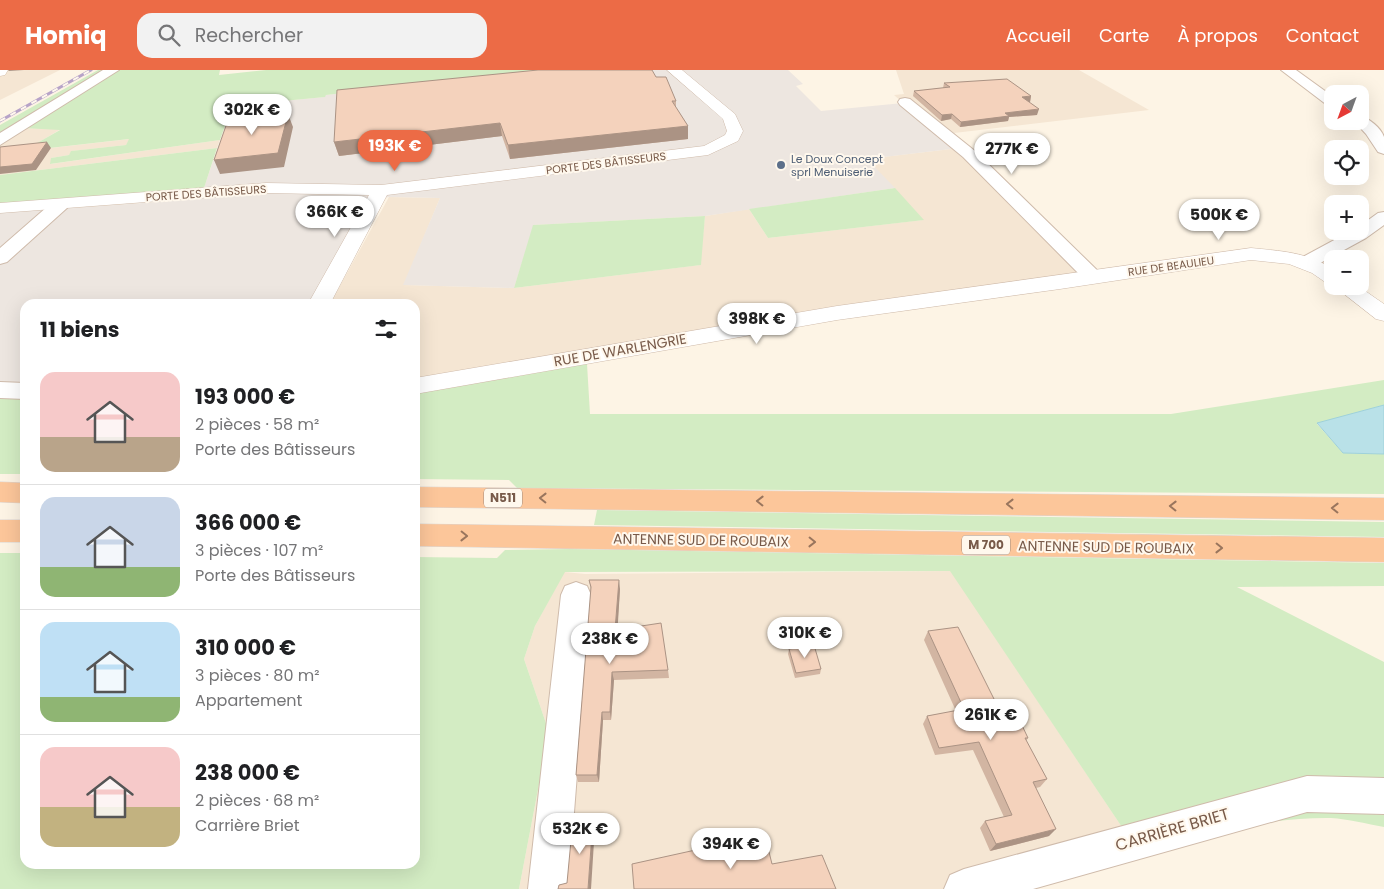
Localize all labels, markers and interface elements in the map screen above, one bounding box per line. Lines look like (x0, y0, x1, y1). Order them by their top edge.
search box (137, 13, 487, 58)
text: Homiq (25, 19, 107, 52)
icon: search (155, 21, 183, 49)
text: Rechercher (195, 22, 303, 49)
text: Accueil (1005, 23, 1071, 48)
text: Carte (1099, 23, 1149, 48)
text: À propos (1177, 23, 1258, 48)
text: Contact (1286, 23, 1359, 48)
north arrow (1324, 85, 1369, 130)
map controls (1324, 85, 1369, 295)
pin: 302K € (211, 93, 293, 136)
text: 302K € (224, 98, 280, 121)
pin: 193K € (354, 129, 436, 172)
pin: 277K € (971, 132, 1053, 175)
text: 193K € (369, 134, 421, 157)
text: 277K € (985, 137, 1039, 160)
button: locate (1324, 140, 1369, 185)
street label: PORTE DES BÂTISSEURS (545, 148, 667, 178)
place label: Le Doux Concept sprl Menuiserie (791, 151, 883, 180)
marker: Le Doux Concept sprl Menuiserie (775, 159, 787, 171)
street label: PORTE DES BÂTISSEURS (145, 181, 267, 205)
button: + (1324, 195, 1369, 240)
pin: 366K € (294, 196, 376, 238)
pin: 500K € (1178, 198, 1260, 241)
text: 366K € (306, 200, 364, 223)
text: 500K € (1190, 203, 1248, 226)
button: − (1324, 250, 1369, 295)
street label: RUE DE BEAULIEU (1127, 252, 1215, 280)
pin: 398K € (716, 302, 798, 345)
text: 398K € (728, 307, 786, 330)
text: 11 biens (40, 315, 120, 344)
icon: filters (372, 315, 400, 343)
street label: RUE DE WARLENGRIE (552, 328, 688, 372)
text: 193 000 € (195, 382, 295, 411)
icon: home (80, 392, 140, 452)
text: 2 pièces · 58 m² (195, 413, 319, 436)
text: Porte des Bâtisseurs (195, 438, 355, 461)
road number: N511 (484, 488, 522, 508)
one-way arrow (538, 493, 546, 504)
one-way arrow (756, 496, 764, 506)
one-way arrow (1006, 499, 1014, 509)
one-way arrow (1169, 501, 1176, 511)
one-way arrow (1331, 503, 1339, 513)
text: 366 000 € (195, 508, 301, 537)
icon: home (80, 517, 140, 577)
street label: ANTENNE SUD DE ROUBAIX (613, 528, 789, 552)
one-way arrow (460, 531, 468, 541)
street label: ANTENNE SUD DE ROUBAIX (1018, 535, 1194, 559)
road number: M 700 (962, 536, 1010, 554)
one-way arrow (808, 537, 816, 547)
text: 3 pièces · 107 m² (195, 539, 323, 562)
one-way arrow (1216, 543, 1223, 553)
text: Porte des Bâtisseurs (195, 564, 355, 587)
pin: 310K € (764, 616, 846, 659)
text: 310K € (778, 621, 832, 644)
pin: 238K € (569, 622, 651, 665)
text: 238K € (582, 627, 638, 650)
text: 310 000 € (195, 633, 296, 662)
icon: home (80, 642, 140, 702)
text: 3 pièces · 80 m² (195, 664, 319, 687)
text: Appartement (195, 689, 302, 712)
pin: 261K € (950, 698, 1032, 741)
text: 261K € (965, 703, 1017, 726)
text: 238 000 € (195, 758, 300, 787)
icon: home (80, 767, 140, 827)
text: 2 pièces · 68 m² (195, 789, 319, 812)
street label: CARRIÈRE BRIET (1113, 802, 1232, 857)
pin: 532K € (539, 812, 621, 855)
text: Carrière Briet (195, 814, 300, 837)
text: 532K € (552, 817, 608, 840)
pin: 394K € (690, 828, 772, 870)
text: 394K € (702, 832, 760, 855)

